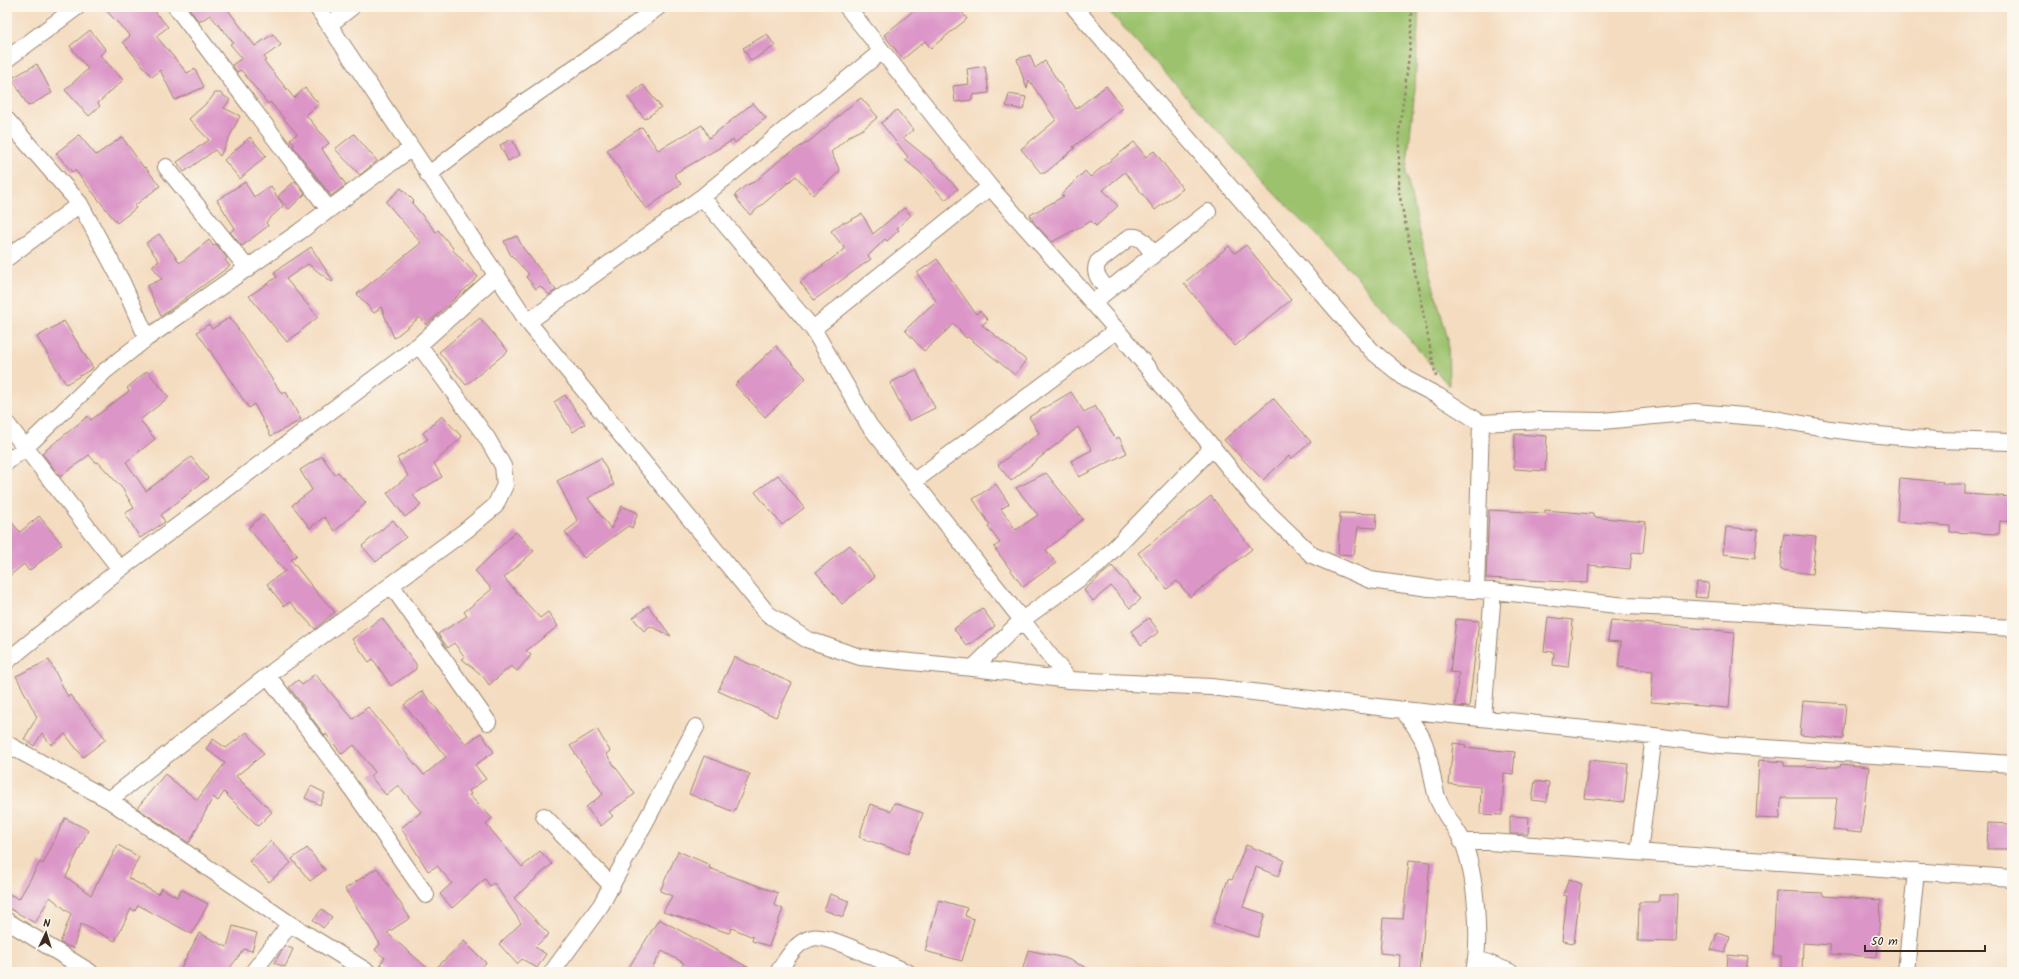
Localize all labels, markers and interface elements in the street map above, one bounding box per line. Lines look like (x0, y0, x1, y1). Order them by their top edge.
north arrow (26, 913, 66, 953)
text: N (43, 915, 51, 933)
scale bar (1865, 927, 1985, 953)
text: 50 m (1871, 932, 1898, 951)

